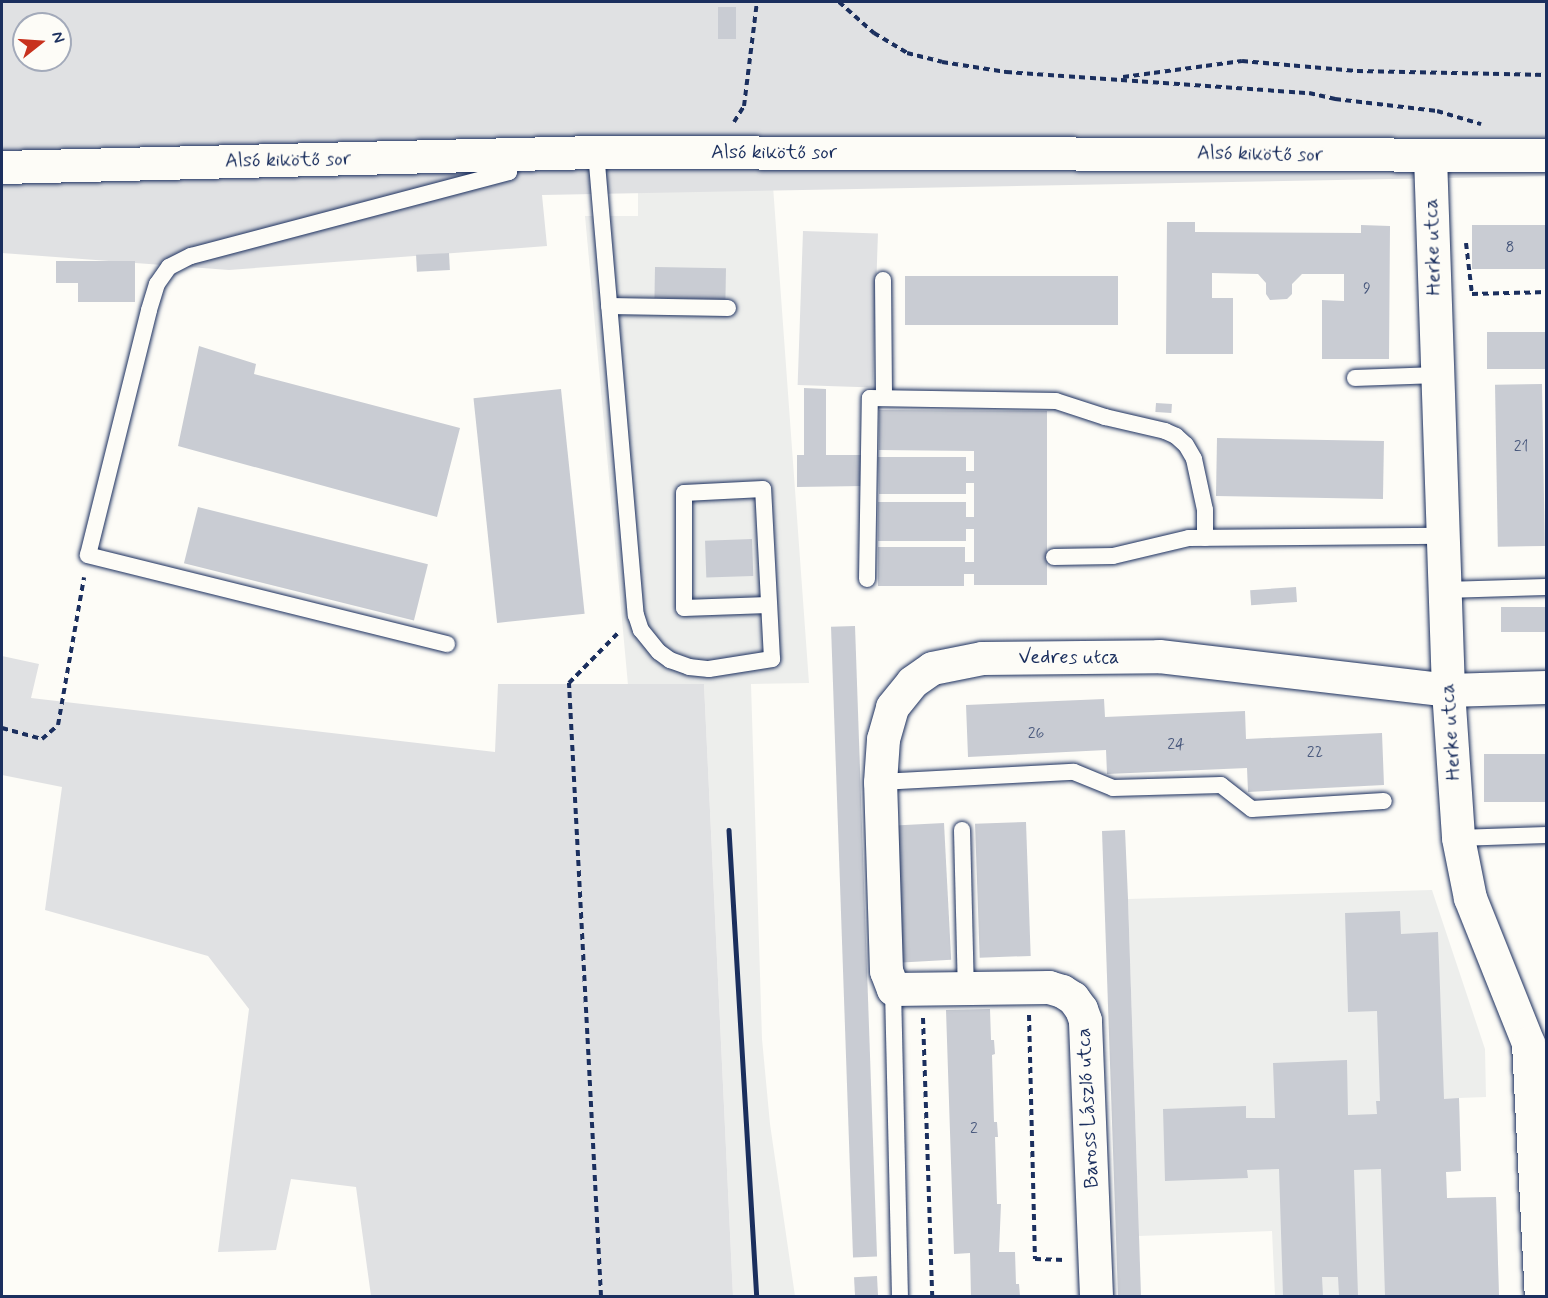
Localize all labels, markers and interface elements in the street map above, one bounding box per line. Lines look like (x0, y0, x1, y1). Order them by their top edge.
north arrow (12, 12, 72, 72)
text: N (46, 29, 69, 45)
street label: Alsó kikötő sor (711, 140, 837, 164)
street label: Alsó kikötő sor (1197, 141, 1323, 167)
street label: Alsó kikötő sor (225, 147, 351, 173)
street label: Herke utca (1419, 199, 1447, 295)
house number: 8 (1505, 238, 1515, 258)
house number: 9 (1363, 279, 1371, 299)
house number: 21 (1514, 437, 1528, 457)
street label: Vedres utca (1017, 645, 1121, 669)
street label: Herke utca (1436, 684, 1466, 780)
house number: 26 (1028, 724, 1044, 744)
house number: 24 (1167, 735, 1185, 755)
house number: 22 (1307, 743, 1323, 763)
street label: Baross László utca (1072, 1027, 1104, 1189)
house number: 2 (970, 1119, 978, 1139)

